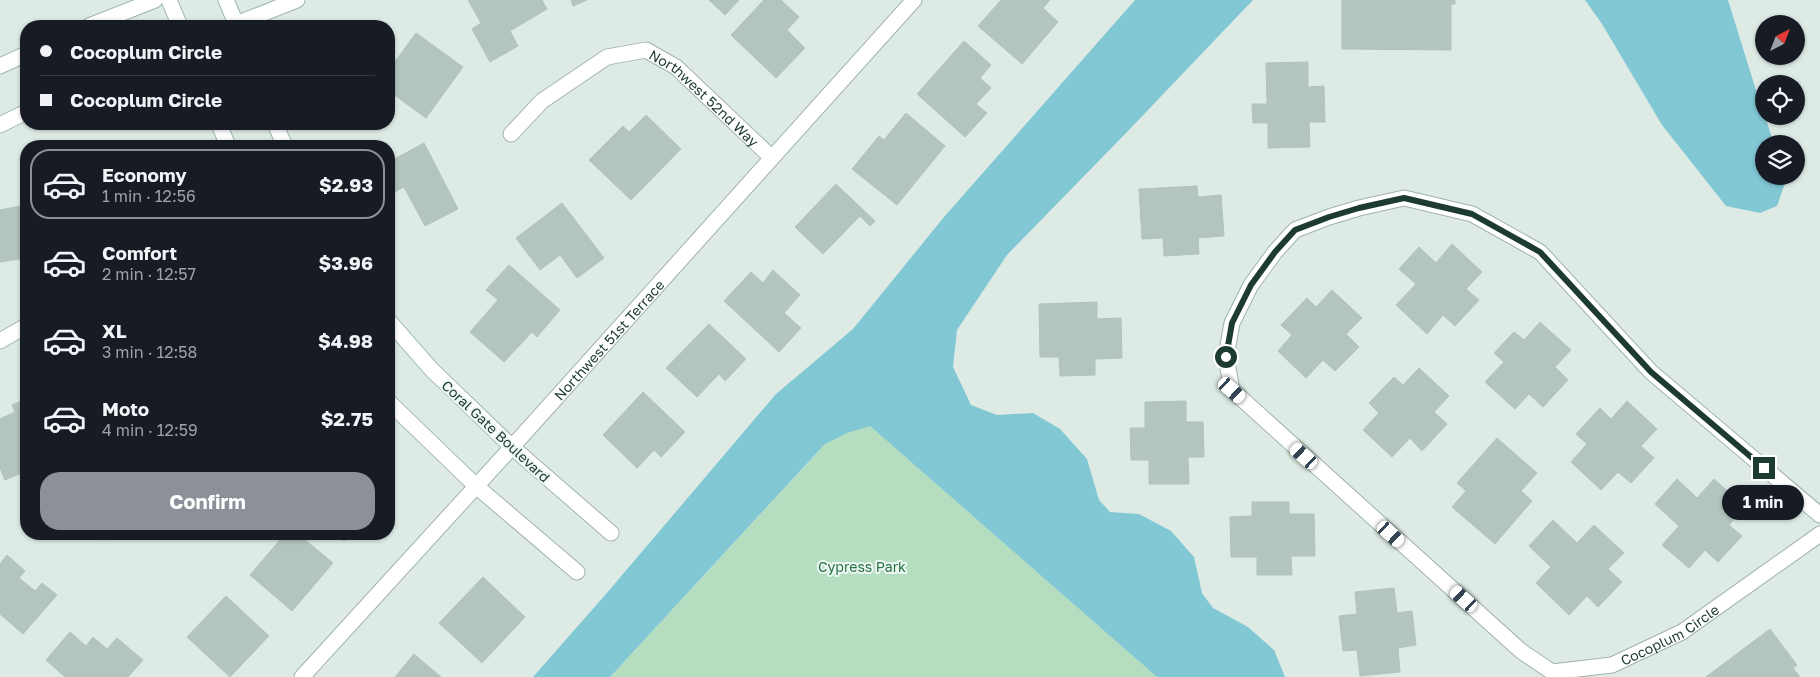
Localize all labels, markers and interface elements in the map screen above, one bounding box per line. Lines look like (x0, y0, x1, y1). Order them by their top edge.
north arrow (1755, 15, 1805, 65)
map controls (1755, 15, 1805, 185)
text: Cocoplum Circle (70, 40, 222, 63)
street label: Northwest 52nd Way (647, 45, 763, 150)
button: locate (1755, 75, 1805, 125)
text: Cocoplum Circle (70, 88, 222, 111)
button: layers (1755, 135, 1805, 185)
icon: car (42, 162, 87, 207)
text: Economy (102, 163, 187, 186)
text: $2.93 (319, 173, 373, 196)
text: 1 min · 12:56 (102, 186, 196, 206)
icon: car (42, 240, 87, 285)
text: Comfort (102, 241, 177, 264)
text: $3.96 (318, 251, 373, 274)
text: 2 min · 12:57 (102, 264, 196, 284)
street label: Northwest 51st Terrace (550, 276, 667, 403)
icon: car (42, 318, 87, 363)
text: XL (102, 319, 127, 342)
text: $4.98 (318, 329, 373, 352)
text: 3 min · 12:58 (102, 342, 197, 362)
route start (1215, 346, 1237, 368)
car (1215, 374, 1248, 406)
street label: Coral Gate Boulevard (438, 376, 554, 486)
icon: car (42, 396, 87, 441)
text: Moto (102, 397, 149, 420)
text: $2.75 (321, 407, 373, 430)
text: 4 min · 12:59 (102, 420, 198, 440)
car (1287, 440, 1320, 472)
route end (1753, 457, 1775, 479)
button: Confirm (40, 472, 375, 530)
callout: 1 min (1723, 486, 1805, 520)
text: 1 min (1743, 492, 1783, 512)
car (1374, 518, 1407, 550)
park label: Cypress Park (818, 558, 906, 575)
car (1447, 583, 1480, 615)
street label: Cocoplum Circle (1618, 600, 1722, 668)

